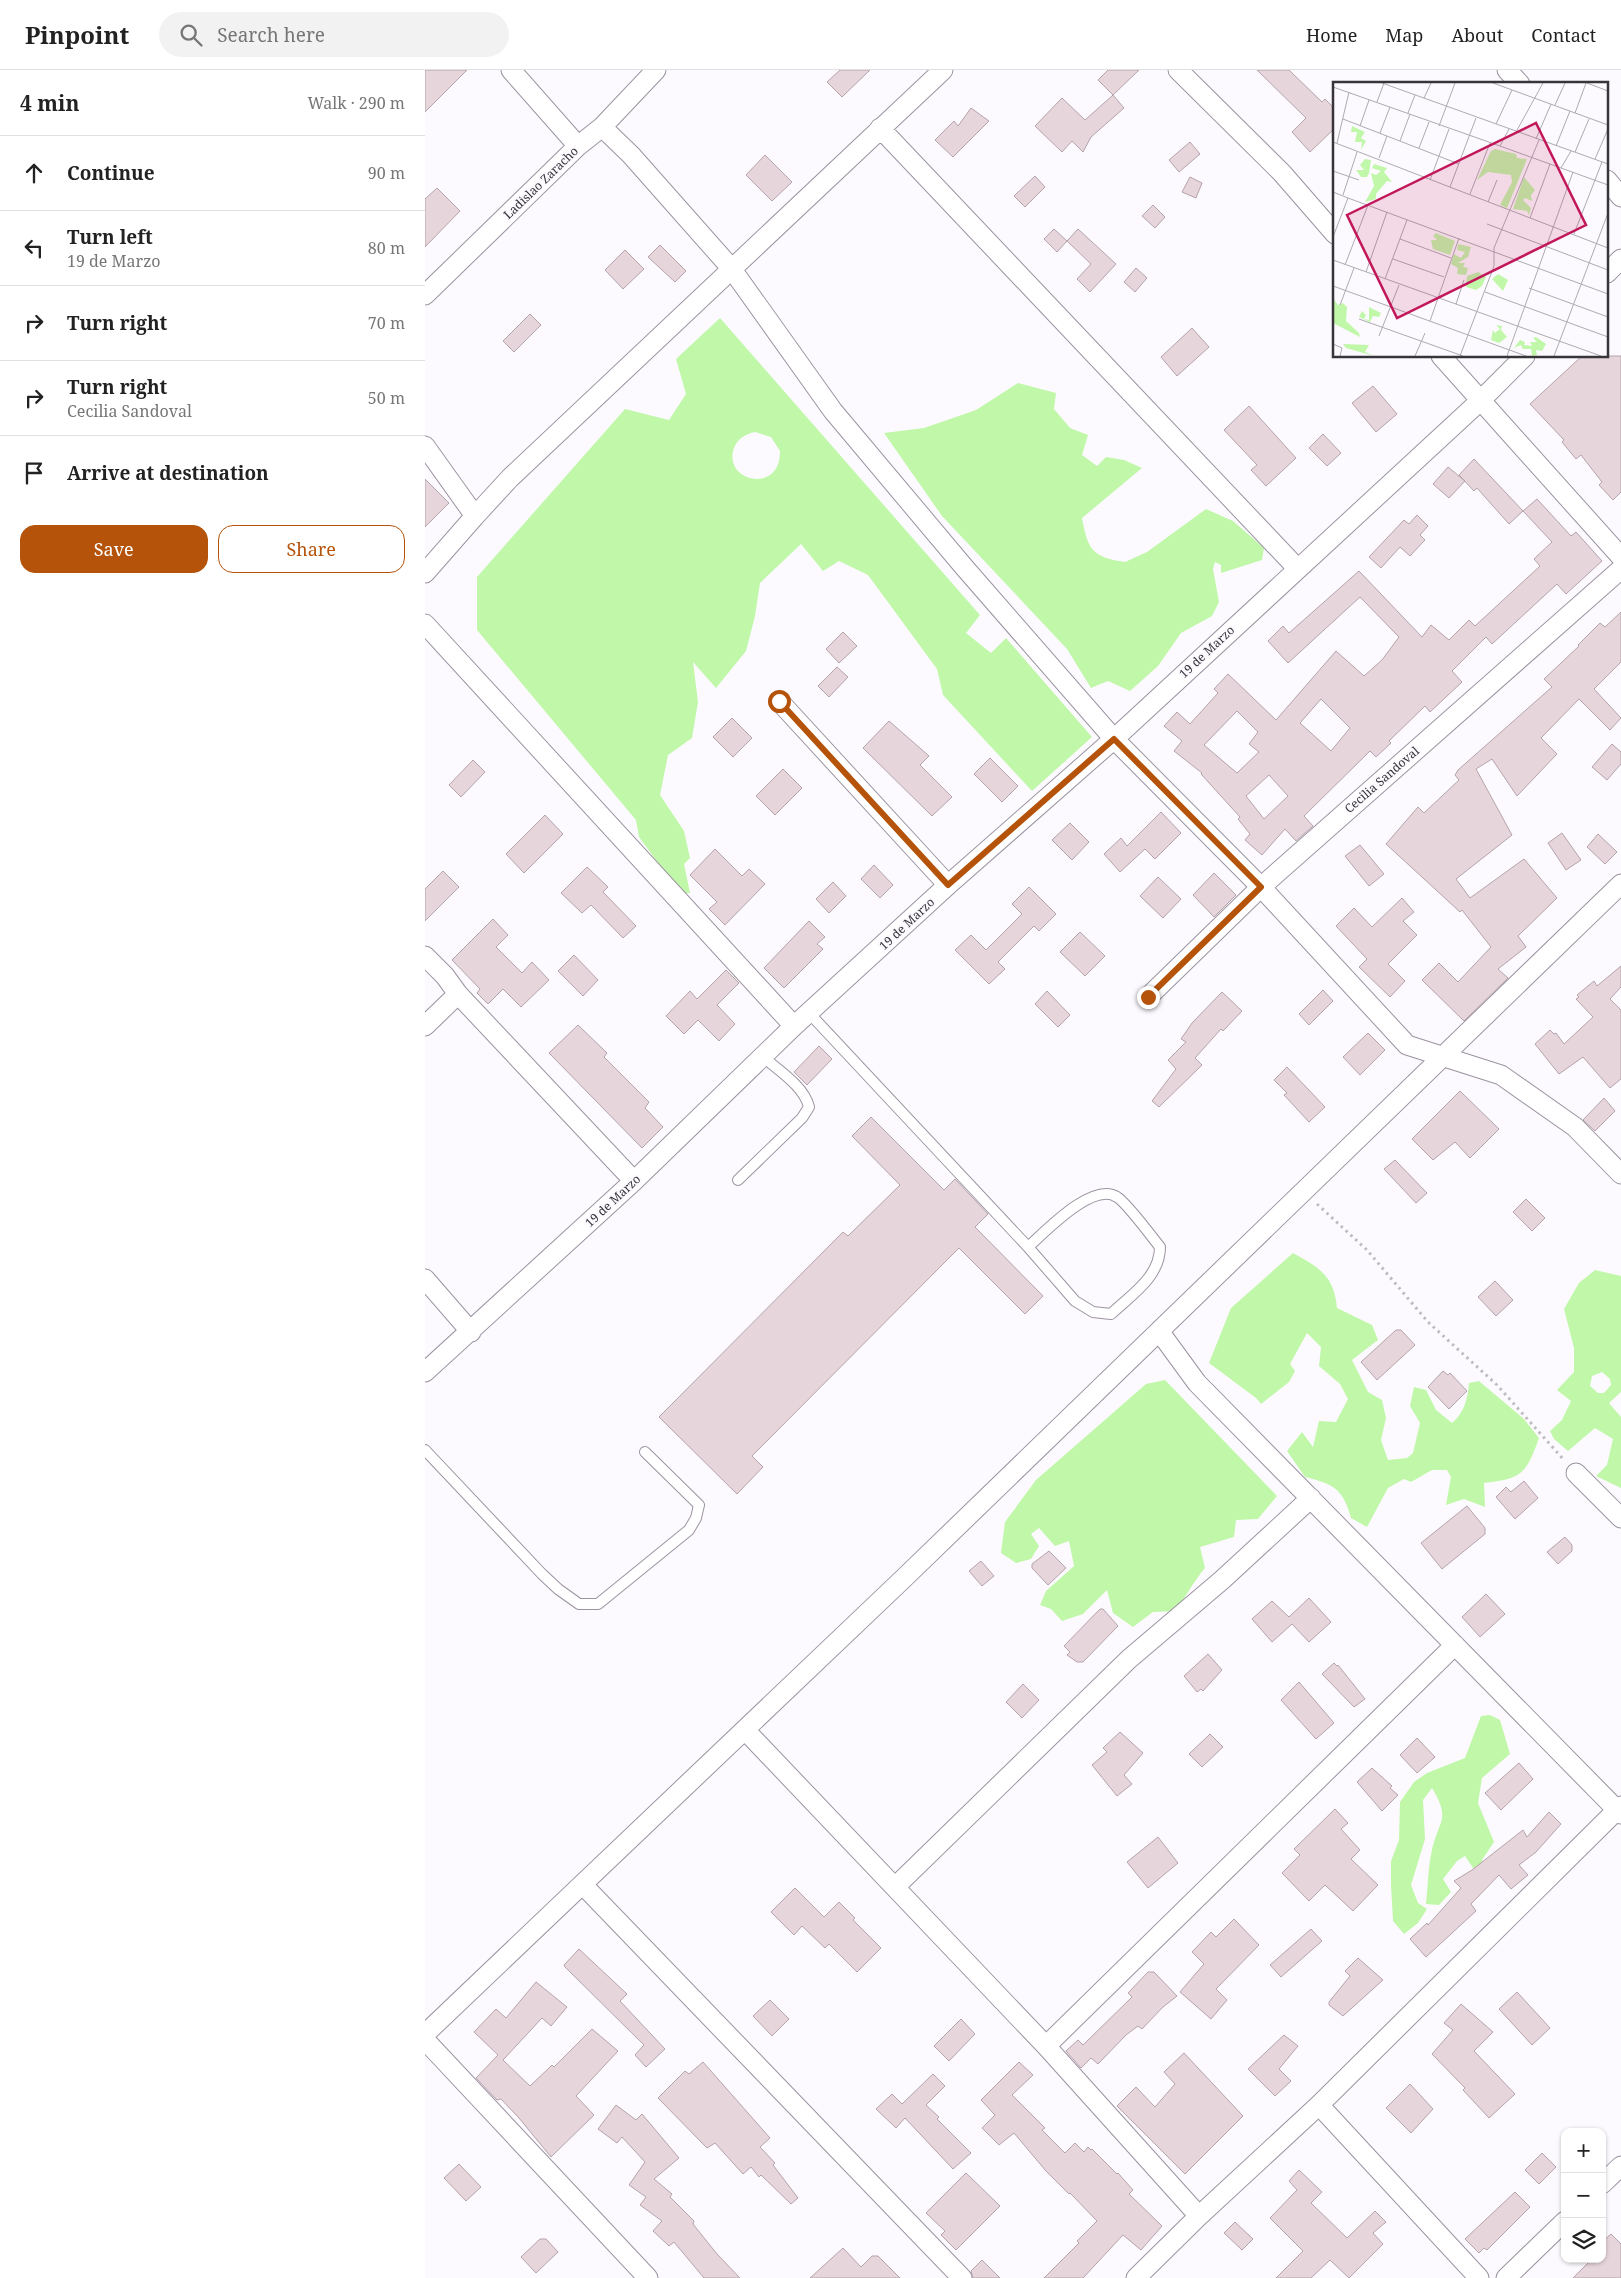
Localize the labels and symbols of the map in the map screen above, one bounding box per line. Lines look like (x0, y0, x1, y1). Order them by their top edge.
inset map (1333, 82, 1609, 358)
street label: Ladislao Zaracho (500, 142, 582, 223)
street label: 19 de Marzo (1175, 621, 1238, 682)
route start (768, 690, 791, 713)
street label: Cecilia Sandoval (1341, 742, 1423, 817)
street label: 19 de Marzo (875, 893, 938, 954)
route end (1137, 986, 1160, 1009)
street label: 19 de Marzo (581, 1170, 644, 1231)

